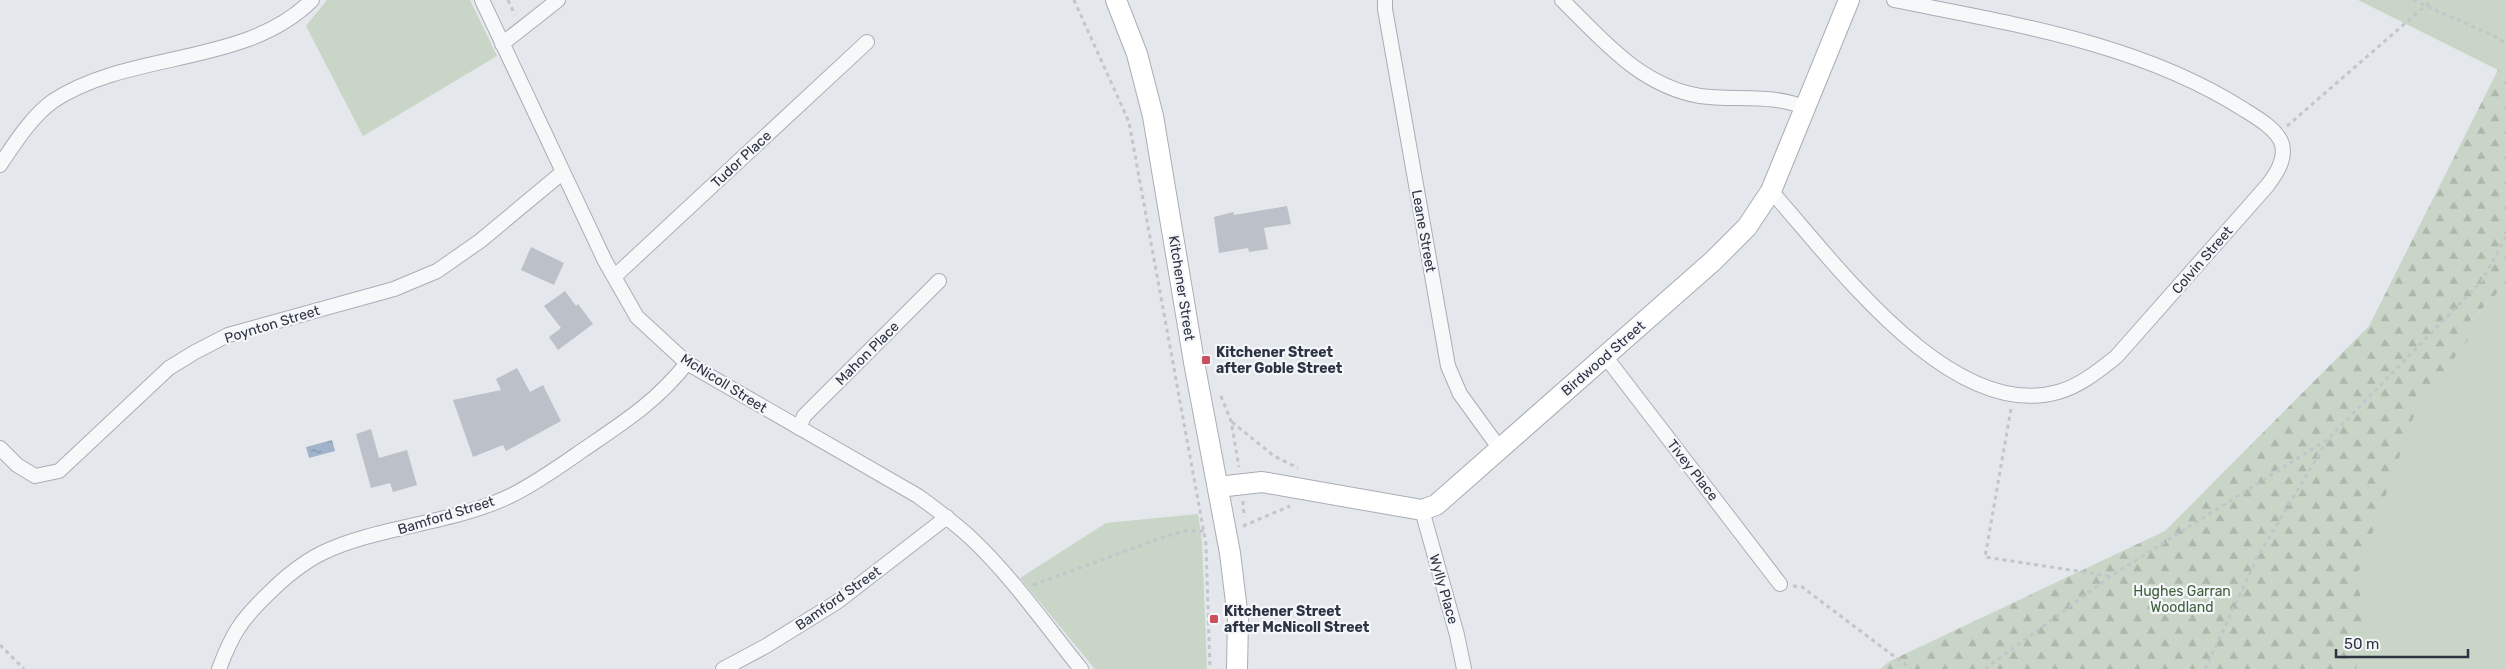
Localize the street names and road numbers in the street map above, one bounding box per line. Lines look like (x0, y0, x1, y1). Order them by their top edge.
street label: Tudor Place (708, 127, 775, 191)
street label: Leane Street (1408, 188, 1439, 274)
street label: Colvin Street (2168, 223, 2237, 298)
street label: Kitchener Street (1165, 234, 1198, 343)
street label: Poynton Street (222, 302, 322, 347)
street label: Birdwood Street (1558, 317, 1649, 399)
street label: Mahon Place (832, 318, 903, 389)
street label: McNicoll Street (677, 350, 770, 417)
street label: Tivey Place (1663, 436, 1722, 504)
street label: Bamford Street (396, 493, 497, 538)
street label: Wylly Place (1425, 552, 1462, 626)
street label: Bamford Street (792, 562, 885, 634)

